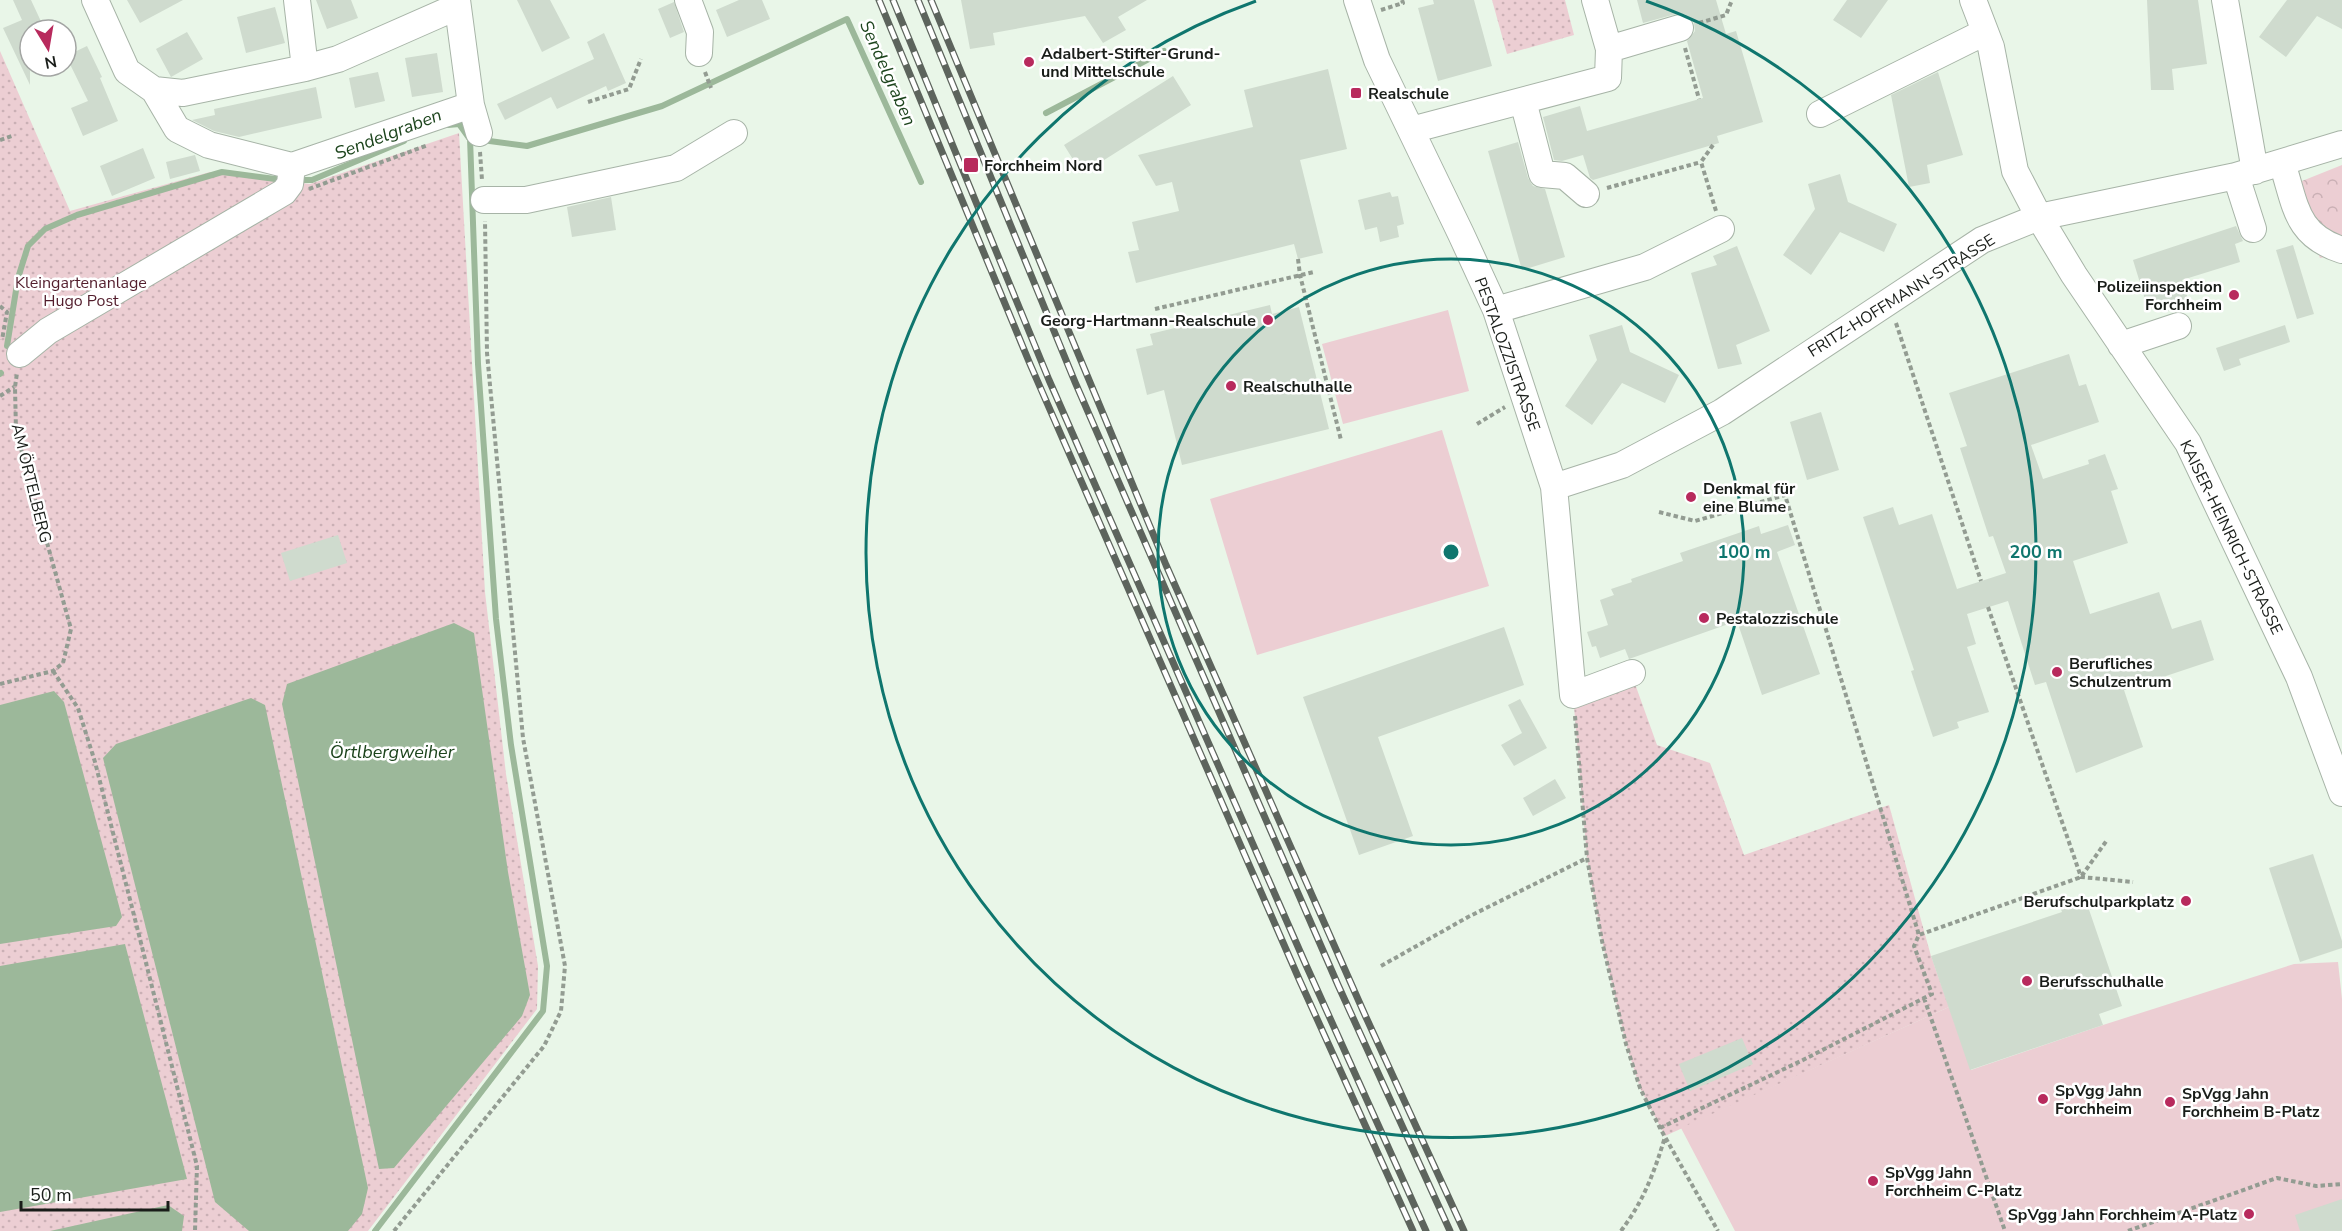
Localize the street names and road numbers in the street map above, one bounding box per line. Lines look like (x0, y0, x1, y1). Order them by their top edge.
street label: FRITZ-HOFFMANN-STRASSE (1804, 229, 1999, 363)
street label: PESTALOZZISTRASSE (1469, 274, 1545, 434)
street label: AM ÖRTELBERG (6, 421, 56, 545)
street label: KAISER-HEINRICH-STRASSE (2174, 437, 2288, 638)

